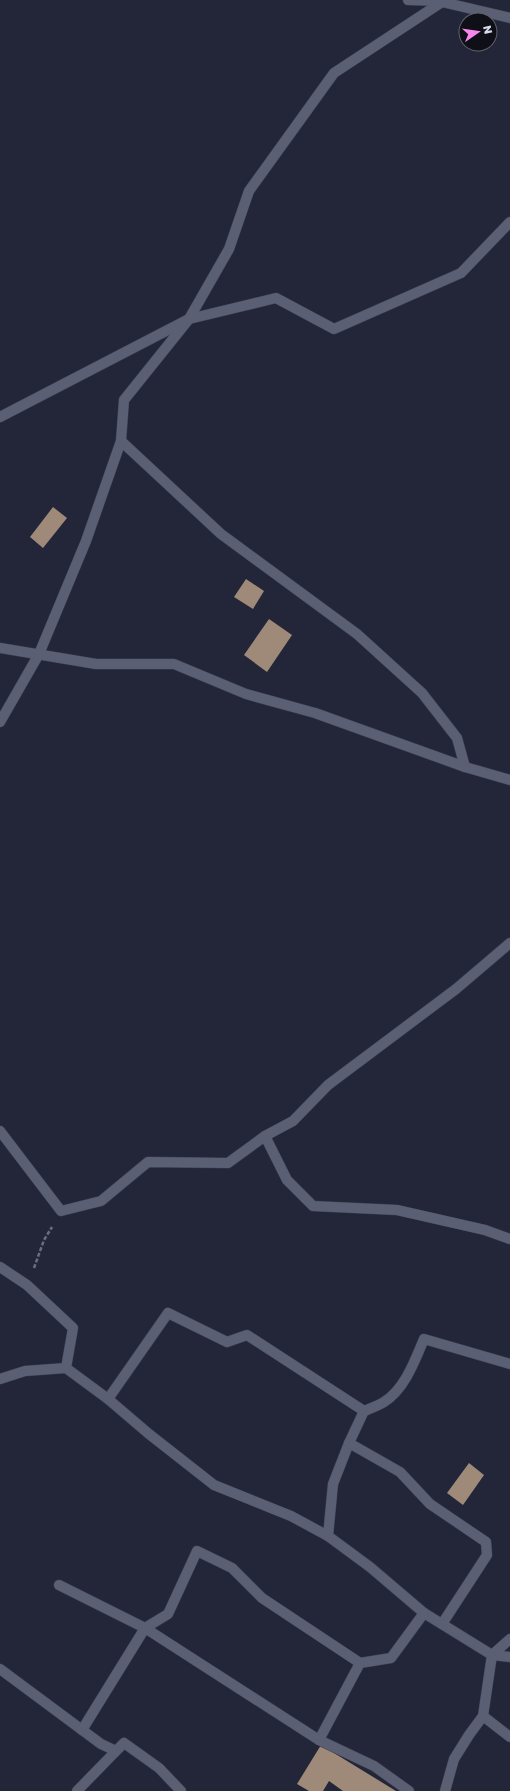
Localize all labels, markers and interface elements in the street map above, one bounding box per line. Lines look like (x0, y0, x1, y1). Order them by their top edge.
north arrow (458, 12, 498, 52)
text: N (481, 24, 496, 35)

